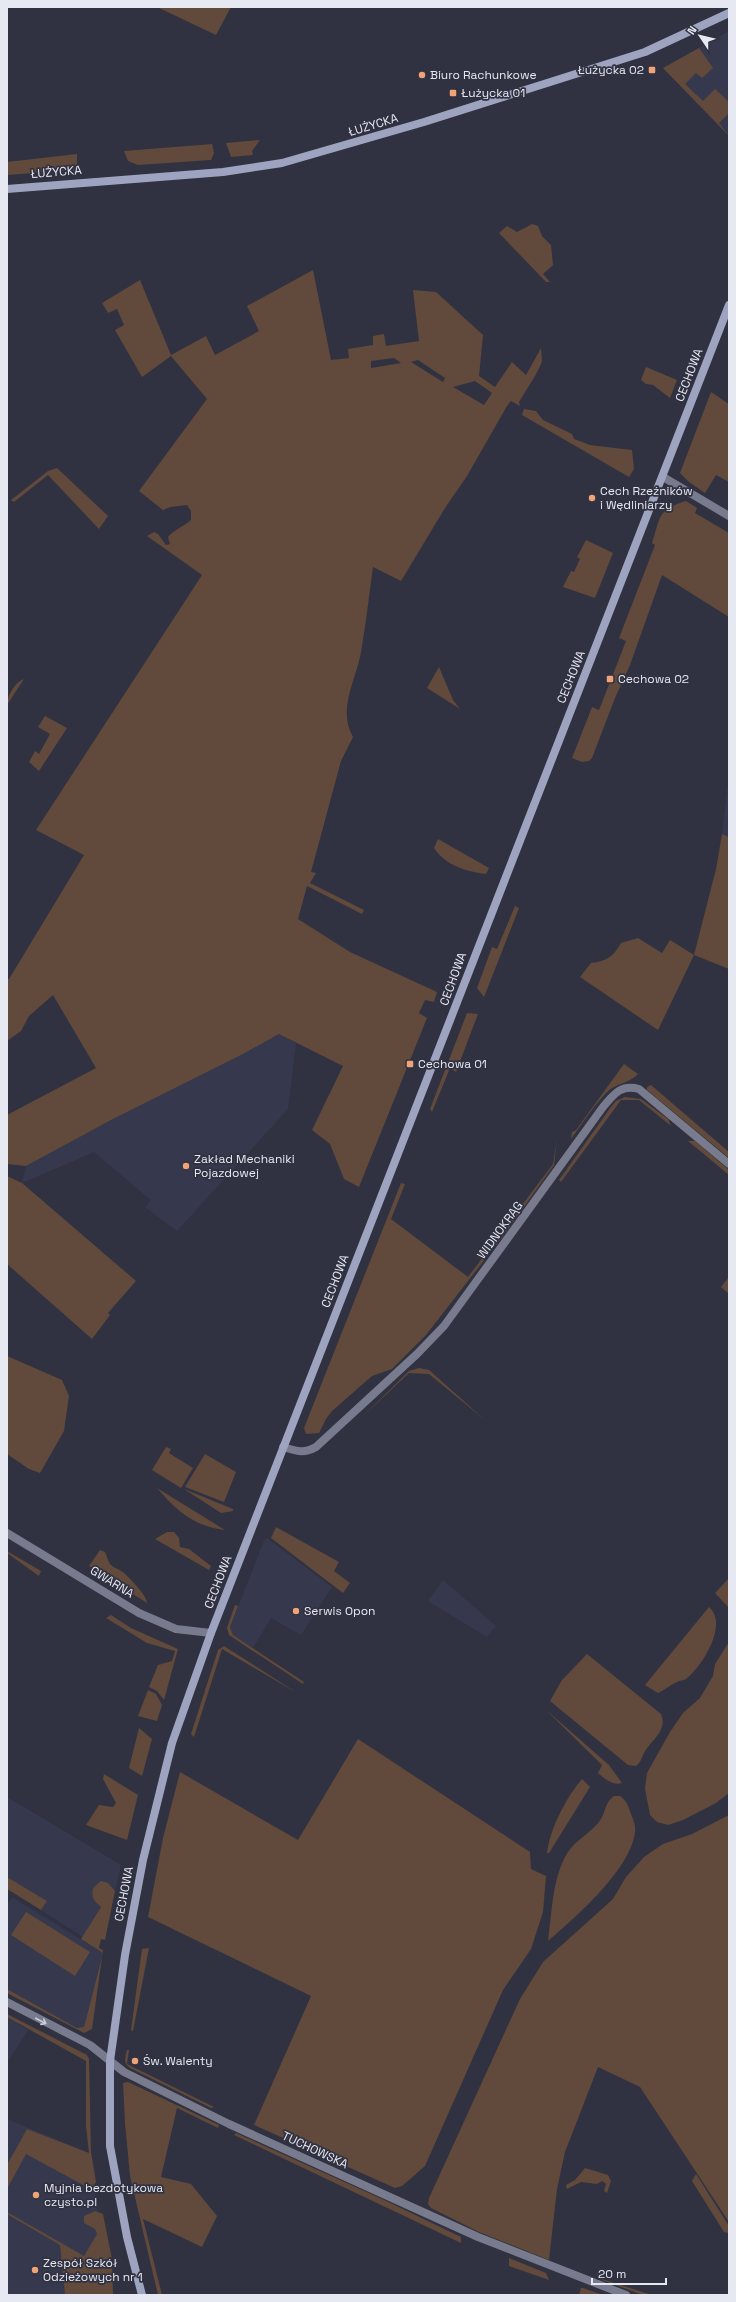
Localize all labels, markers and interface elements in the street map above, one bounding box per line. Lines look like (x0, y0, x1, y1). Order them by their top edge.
north arrow (680, 16, 720, 56)
text: N (684, 23, 700, 37)
place label: Łużycka 02 (578, 62, 644, 78)
marker: Łużycka 02 (647, 65, 657, 75)
place label: Biuro Rachunkowe (430, 67, 537, 83)
marker: Biuro Rachunkowe (417, 70, 427, 80)
place label: Łużycka 01 (461, 85, 525, 101)
marker: Łużycka 01 (448, 88, 458, 98)
street label: ŁUŻYCKA (346, 110, 400, 140)
street label: ŁUŻYCKA (30, 162, 83, 182)
street label: CECHOWA (672, 346, 707, 404)
place label: Cech Rzeźników i Wędliniarzy (600, 483, 693, 513)
marker: Cech Rzeźników i Wędliniarzy (587, 493, 597, 503)
street label: CECHOWA (553, 648, 589, 706)
place label: Cechowa 02 (618, 671, 689, 687)
marker: Cechowa 02 (605, 674, 615, 684)
street label: CECHOWA (436, 950, 470, 1008)
place label: Cechowa 01 (418, 1056, 487, 1072)
marker: Cechowa 01 (405, 1059, 415, 1069)
place label: Zakład Mechaniki Pojazdowej (194, 1151, 295, 1181)
marker: Zakład Mechaniki Pojazdowej (181, 1161, 191, 1171)
street label: WIDNOKRĄG (474, 1198, 526, 1262)
street label: CECHOWA (318, 1252, 353, 1310)
street label: CECHOWA (201, 1553, 236, 1611)
street label: GWARNA (87, 1562, 137, 1602)
place label: Serwis Opon (304, 1603, 375, 1619)
marker: Serwis Opon (291, 1606, 301, 1616)
street label: CECHOWA (111, 1865, 137, 1923)
one-way arrow (35, 2017, 47, 2025)
place label: Św. Walenty (143, 2053, 213, 2069)
marker: Św. Walenty (130, 2056, 140, 2066)
street label: TUCHOWSKA (279, 2128, 351, 2172)
place label: Myjnia bezdotykowa czysto.pl (44, 2180, 163, 2210)
marker: Myjnia bezdotykowa czysto.pl (31, 2190, 41, 2200)
place label: Zespół Szkół Odzieżowych nr 1 (43, 2255, 143, 2285)
scale bar (592, 2260, 666, 2286)
marker: Zespół Szkół Odzieżowych nr 1 (30, 2265, 40, 2275)
text: 20 m (598, 2266, 626, 2282)

